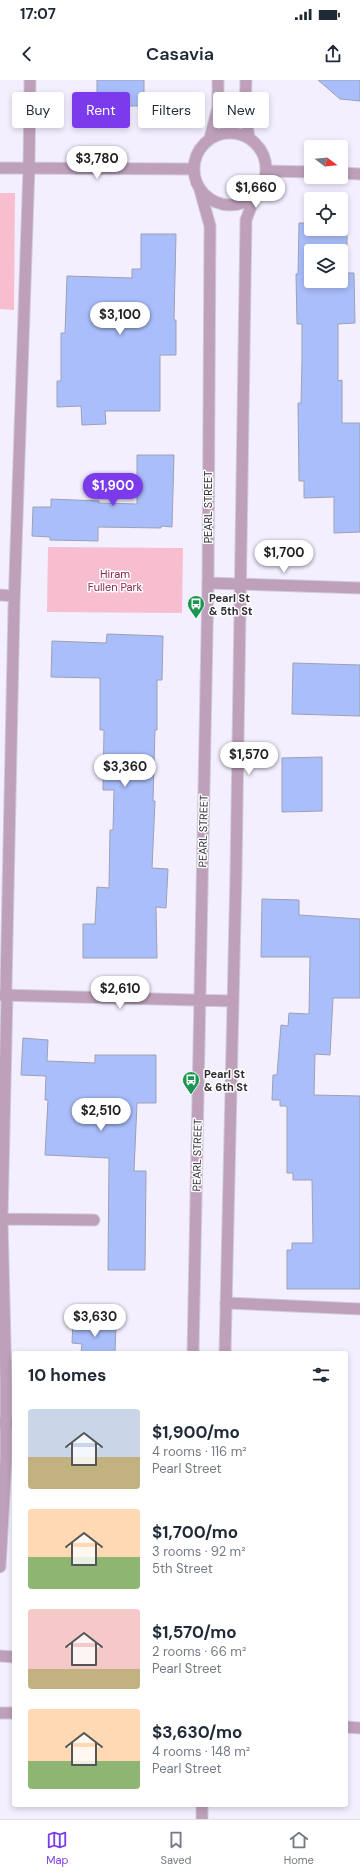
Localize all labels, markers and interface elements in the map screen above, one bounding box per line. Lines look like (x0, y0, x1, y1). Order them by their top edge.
text: 17:07 (20, 4, 56, 24)
text: Casavia (146, 42, 214, 66)
icon: back (16, 43, 38, 65)
icon: share (322, 43, 344, 65)
chip: Buy (12, 92, 64, 128)
chip: Rent (72, 92, 130, 128)
chip: Filters (138, 92, 205, 128)
chip: New (213, 92, 269, 128)
north arrow (304, 140, 348, 184)
map controls (304, 140, 348, 288)
pin: $3,780 (64, 146, 130, 180)
text: $3,780 (75, 150, 119, 167)
pin: $1,660 (223, 175, 289, 209)
text: $1,660 (235, 179, 277, 196)
button: locate (304, 192, 348, 236)
button: layers (304, 244, 348, 288)
pin: $3,100 (87, 302, 153, 336)
text: $3,100 (99, 306, 141, 323)
street label: PEARL STREET (201, 471, 215, 543)
pin: $1,900 (80, 473, 146, 507)
text: $1,900 (92, 477, 134, 494)
pin: $1,700 (251, 540, 317, 574)
text: $1,700 (264, 544, 305, 561)
park label: Hiram Fullen Park (88, 567, 143, 594)
place label: Pearl St & 5th St (209, 591, 253, 618)
bus stop icon: Pearl St & 5th St (186, 594, 206, 619)
pin: $1,570 (216, 742, 282, 776)
text: $1,570 (229, 746, 269, 763)
pin: $3,360 (92, 754, 158, 788)
text: $3,360 (103, 758, 147, 775)
street label: PEARL STREET (195, 795, 211, 867)
pin: $2,610 (87, 976, 153, 1010)
text: $2,610 (100, 980, 140, 997)
place label: Pearl St & 6th St (204, 1067, 248, 1094)
bus stop icon: Pearl St & 6th St (181, 1070, 201, 1095)
pin: $2,510 (68, 1098, 134, 1132)
text: $2,510 (81, 1102, 121, 1119)
street label: PEARL STREET (189, 1119, 205, 1191)
pin: $3,630 (62, 1304, 128, 1338)
text: $3,630 (73, 1308, 117, 1325)
text: 10 homes (28, 1364, 106, 1386)
icon: filters (310, 1364, 332, 1386)
text: $1,900/mo (152, 1421, 240, 1443)
icon: home (60, 1425, 108, 1473)
text: 4 rooms · 116 m² (152, 1443, 247, 1460)
text: Pearl Street (152, 1460, 222, 1477)
text: $1,700/mo (152, 1521, 238, 1543)
icon: home (60, 1525, 108, 1573)
text: 3 rooms · 92 m² (152, 1543, 245, 1560)
text: 5th Street (152, 1560, 213, 1577)
text: $1,570/mo (152, 1621, 237, 1643)
icon: home (60, 1625, 108, 1673)
text: 2 rooms · 66 m² (152, 1643, 246, 1660)
text: Pearl Street (152, 1660, 222, 1677)
text: $3,630/mo (152, 1721, 242, 1743)
icon: home (60, 1725, 108, 1773)
text: 4 rooms · 148 m² (152, 1743, 250, 1760)
text: Pearl Street (152, 1760, 222, 1777)
tab: Map (46, 1829, 68, 1867)
tab: Saved (161, 1829, 191, 1867)
tab: Home (284, 1829, 314, 1867)

